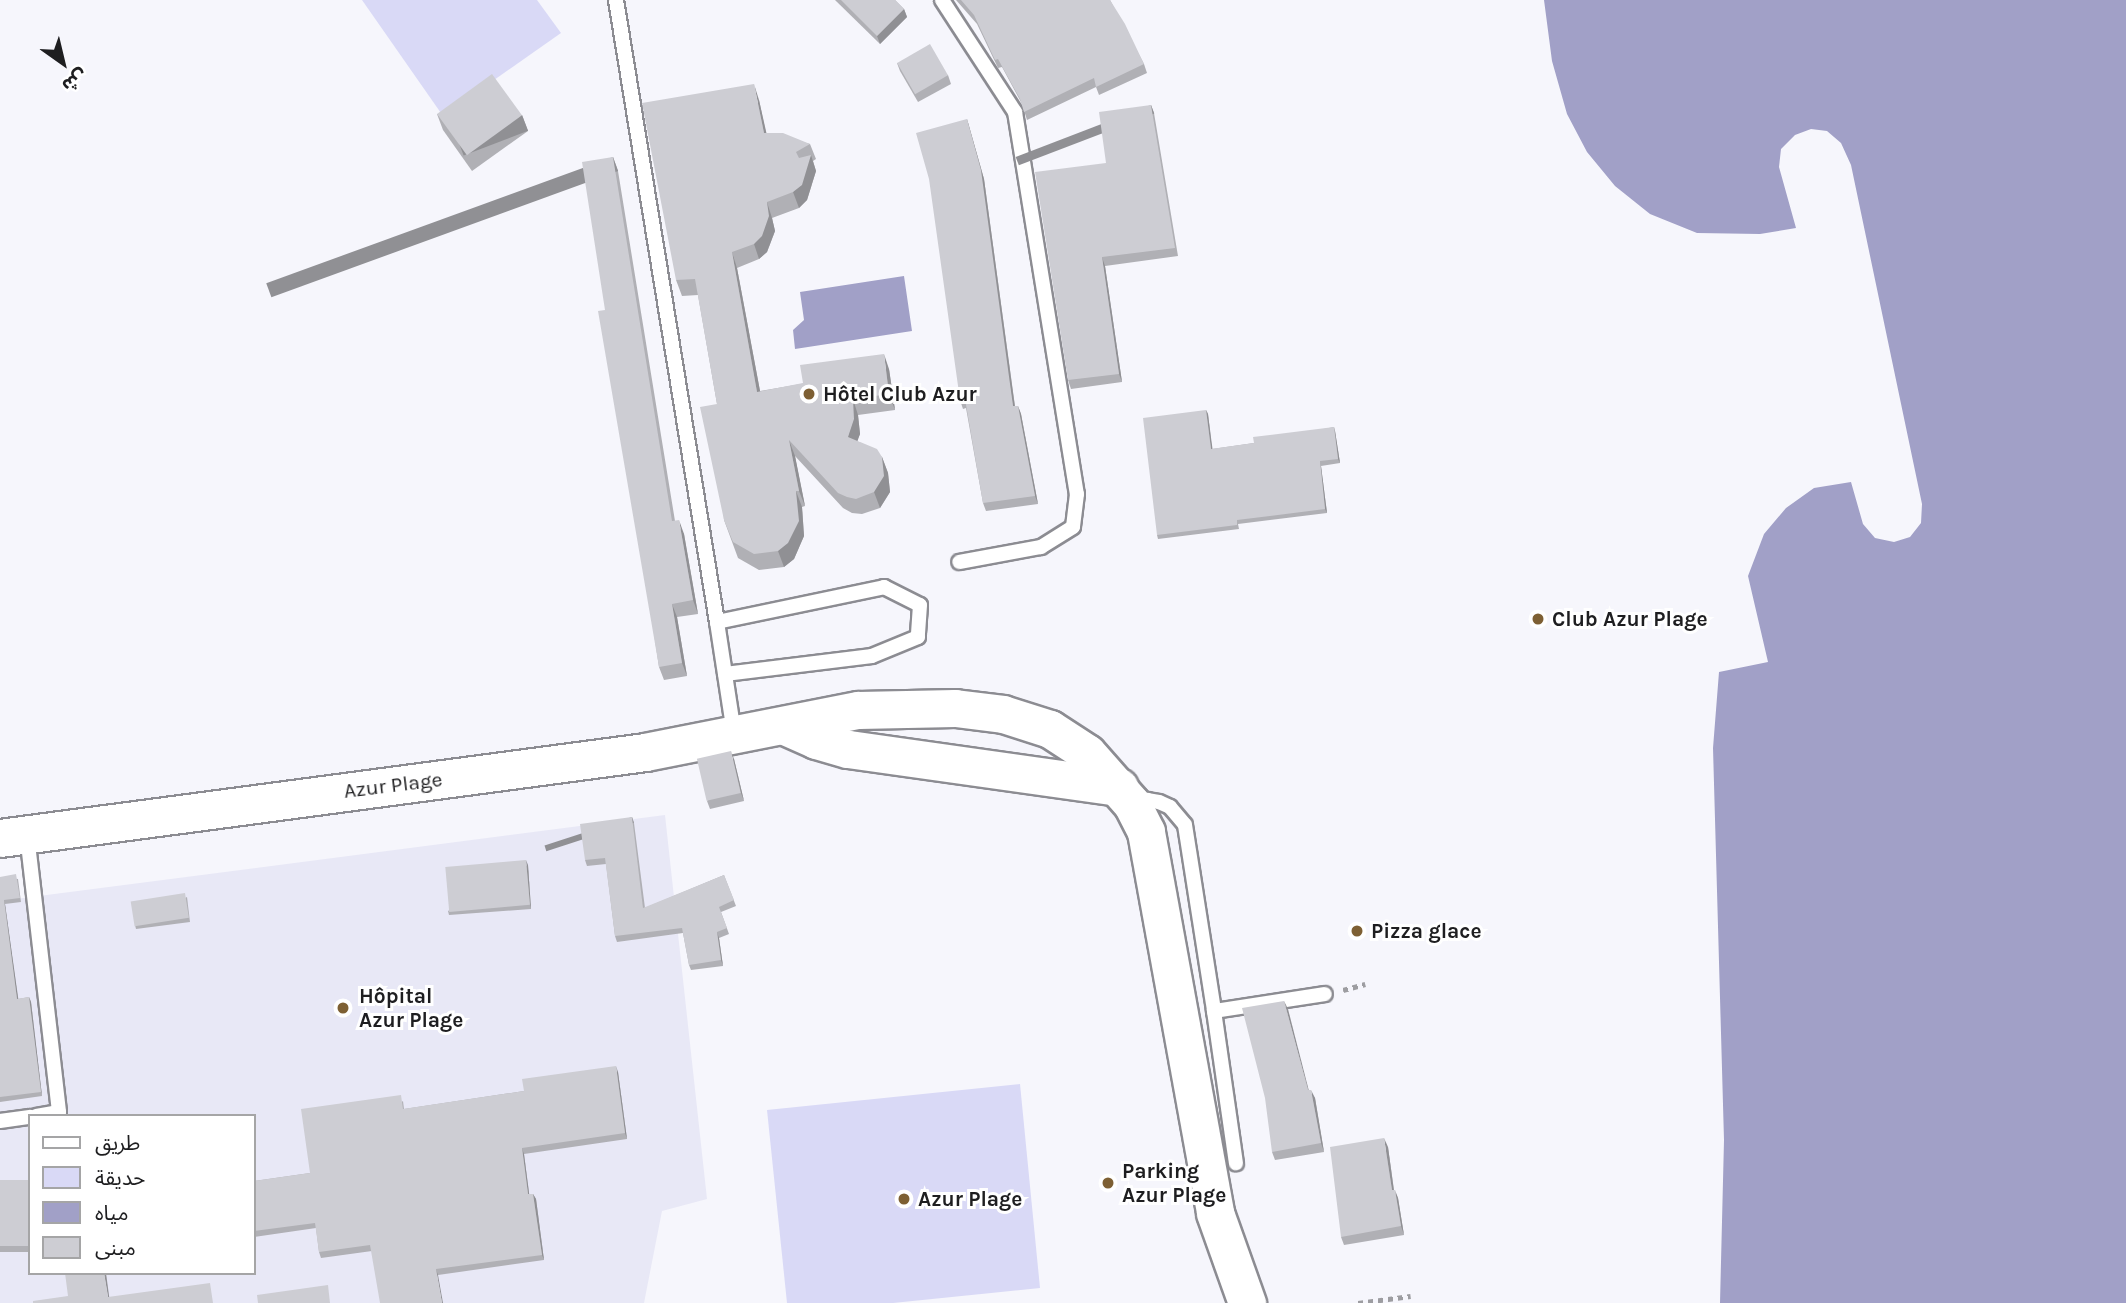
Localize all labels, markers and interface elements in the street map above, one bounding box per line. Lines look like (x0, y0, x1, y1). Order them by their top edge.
north arrow (28, 28, 98, 98)
text: ش (58, 64, 92, 97)
place label: Hôtel Club Azur (823, 381, 977, 407)
marker: Hôtel Club Azur (801, 386, 817, 402)
place label: Club Azur Plage (1552, 606, 1708, 632)
marker: Club Azur Plage (1530, 611, 1546, 627)
street label: Azur Plage (342, 766, 444, 804)
place label: Pizza glace (1371, 918, 1482, 944)
marker: Pizza glace (1349, 923, 1365, 939)
place label: Hôpital Azur Plage (359, 983, 463, 1033)
marker: Hôpital Azur Plage (333, 998, 353, 1018)
legend (28, 1114, 256, 1275)
text: طريق (95, 1131, 140, 1155)
place label: Parking Azur Plage (1122, 1158, 1226, 1208)
text: حديقة (95, 1166, 145, 1190)
marker: Parking Azur Plage (1100, 1175, 1116, 1191)
place label: Azur Plage (918, 1186, 1022, 1212)
marker: Azur Plage (896, 1191, 912, 1207)
text: مياه (95, 1201, 128, 1225)
text: مبنى (95, 1236, 136, 1260)

